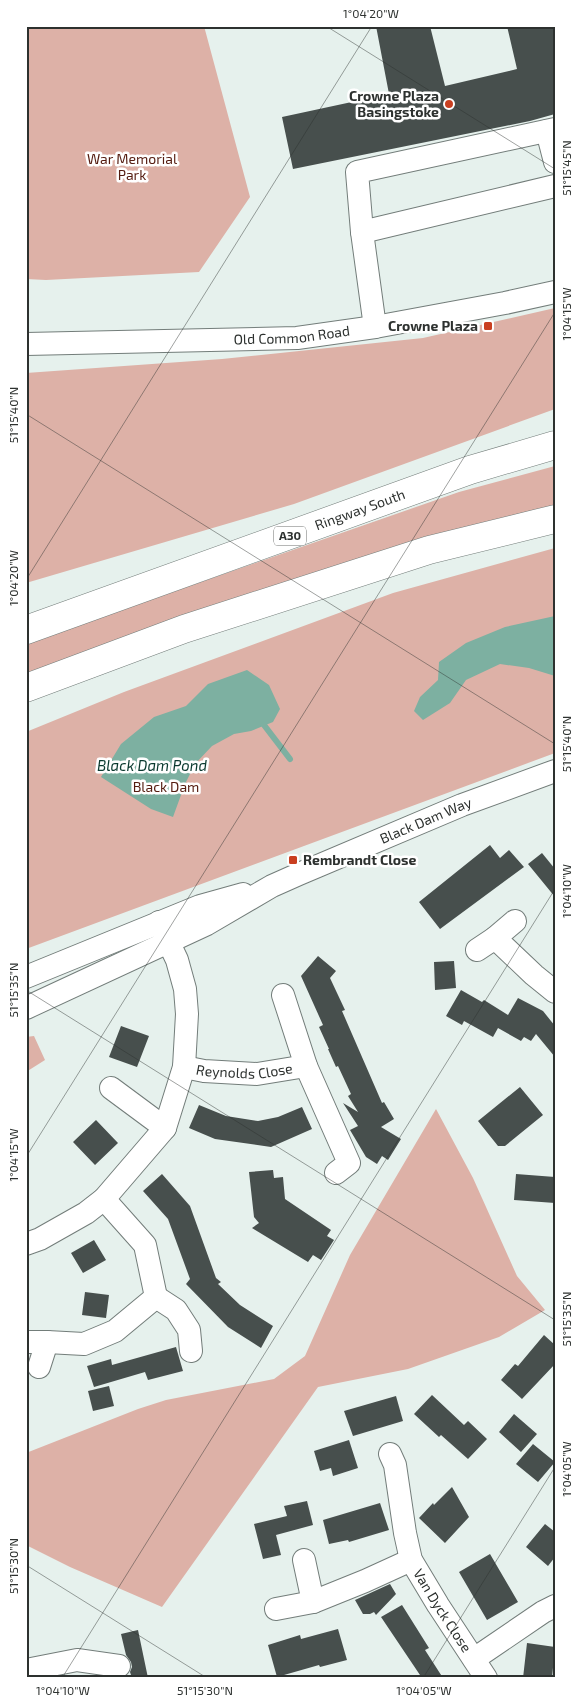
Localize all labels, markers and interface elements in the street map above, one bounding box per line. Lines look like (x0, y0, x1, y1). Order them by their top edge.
text: 1°04'20"W (343, 6, 399, 20)
place label: Crowne Plaza Basingstoke (349, 87, 439, 120)
marker: Crowne Plaza Basingstoke (443, 98, 455, 110)
text: 51°15'45"N (559, 140, 573, 196)
park label: War Memorial Park (87, 150, 178, 183)
text: 1°04'15"W (559, 287, 573, 341)
place label: Crowne Plaza (388, 317, 478, 334)
marker: Crowne Plaza (482, 320, 494, 332)
street label: Old Common Road (233, 322, 351, 347)
text: 51°15'40"N (6, 387, 20, 443)
street label: Ringway South (312, 485, 407, 533)
road number: A30 (274, 526, 306, 546)
text: 1°04'20"W (6, 550, 20, 606)
text: 51°15'40"N (559, 716, 573, 772)
water label: Black Dam Pond (97, 756, 207, 774)
park label: Black Dam (133, 778, 199, 795)
street label: Black Dam Way (377, 793, 474, 847)
place label: Rembrandt Close (303, 851, 416, 868)
marker: Rembrandt Close (287, 854, 299, 866)
text: 1°04'10"W (559, 864, 573, 918)
text: 51°15'35"N (6, 962, 20, 1018)
street label: Reynolds Close (195, 1059, 294, 1082)
text: 1°04'15"W (6, 1128, 20, 1182)
text: 51°15'35"N (559, 1291, 573, 1347)
text: 1°04'05"W (559, 1441, 573, 1497)
text: 51°15'30"N (6, 1538, 20, 1594)
street label: Van Dyck Close (410, 1565, 476, 1655)
text: 1°04'10"W (36, 1683, 90, 1697)
text: 51°15'30"N (177, 1683, 233, 1697)
text: 1°04'05"W (396, 1683, 452, 1697)

